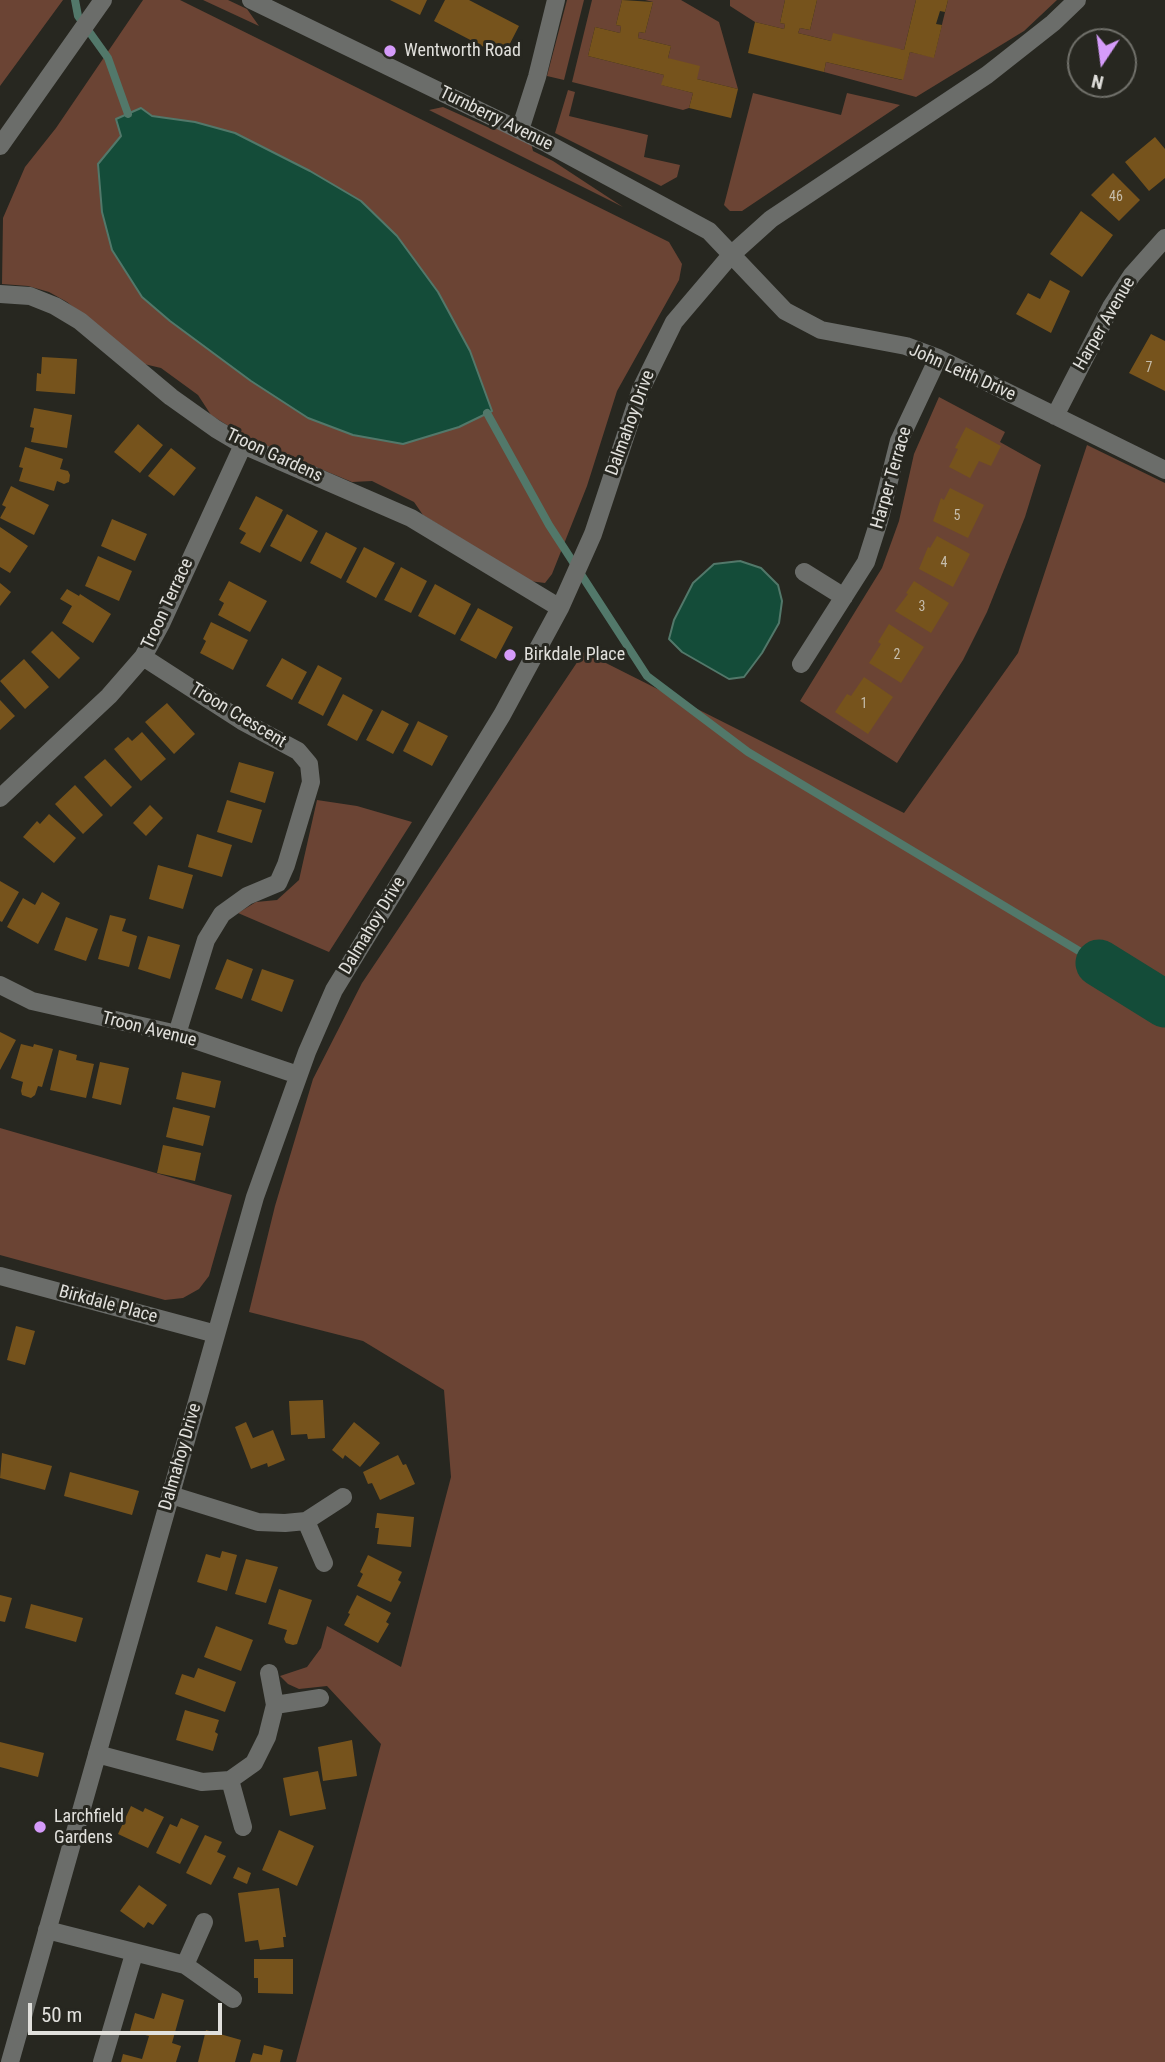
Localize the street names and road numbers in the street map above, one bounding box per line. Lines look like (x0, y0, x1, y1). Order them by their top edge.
street label: Turnberry Avenue (436, 82, 556, 156)
street label: Harper Avenue (1070, 274, 1140, 374)
street label: John Leith Drive (905, 340, 1019, 406)
street label: Dalmahoy Drive (602, 367, 660, 479)
street label: Troon Gardens (222, 424, 326, 488)
street label: Harper Terrace (867, 424, 917, 532)
street label: Troon Terrace (138, 555, 198, 653)
street label: Troon Crescent (186, 679, 290, 753)
street label: Dalmahoy Drive (335, 873, 411, 979)
street label: Troon Avenue (99, 1008, 199, 1052)
street label: Birkdale Place (56, 1281, 160, 1329)
street label: Dalmahoy Drive (155, 1401, 207, 1513)

